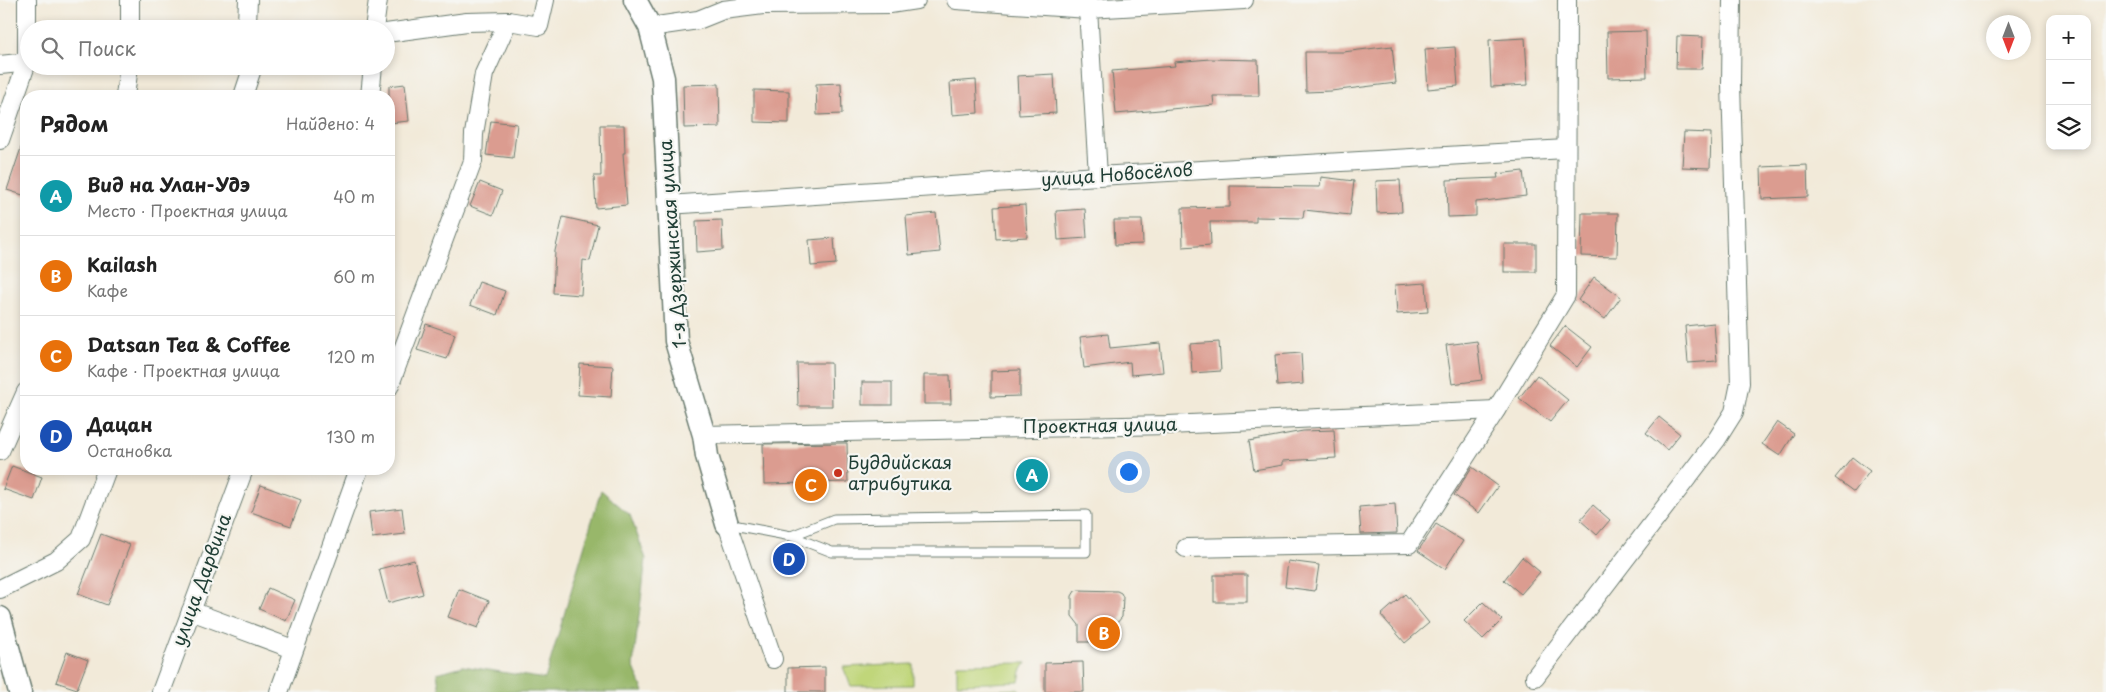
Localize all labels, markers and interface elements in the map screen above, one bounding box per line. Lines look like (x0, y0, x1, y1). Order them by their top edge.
north arrow (1986, 15, 2031, 60)
map controls (2046, 15, 2091, 150)
button: + (2046, 15, 2091, 60)
search box (20, 20, 395, 75)
icon: search (38, 34, 66, 62)
text: Поиск (78, 34, 136, 62)
button: − (2046, 60, 2091, 105)
button: layers (2046, 105, 2091, 150)
text: Рядом (40, 107, 108, 139)
text: Найдено: 4 (286, 111, 375, 135)
street label: 1-я Дзержинская улица (651, 138, 692, 350)
street label: улица Новосёлов (1040, 155, 1194, 192)
text: Вид на Улан-Удэ (87, 170, 250, 198)
text: A (50, 184, 62, 208)
text: 40 m (333, 184, 375, 208)
text: Место · Проектная улица (87, 198, 288, 222)
text: Kailash (87, 250, 157, 278)
text: B (51, 264, 61, 288)
text: 60 m (333, 264, 375, 288)
text: Кафе (87, 278, 128, 302)
text: Datsan Tea & Coffee (87, 330, 290, 358)
text: C (50, 344, 62, 368)
text: 120 m (328, 344, 375, 368)
text: Кафе · Проектная улица (87, 358, 280, 382)
text: Дацан (87, 410, 153, 438)
street label: Проектная улица (1023, 410, 1178, 439)
text: D (50, 424, 62, 448)
text: 130 m (327, 424, 375, 448)
text: Остановка (87, 438, 172, 462)
place label: Буддийская атрибутика (848, 448, 952, 496)
pin: A (1016, 456, 1048, 494)
your location (1116, 459, 1142, 485)
pin: C (795, 466, 827, 504)
marker: Буддийская атрибутика (832, 467, 844, 479)
street label: улица Дарвина (164, 509, 237, 649)
pin: D (773, 540, 805, 578)
pin: B (1088, 614, 1120, 652)

